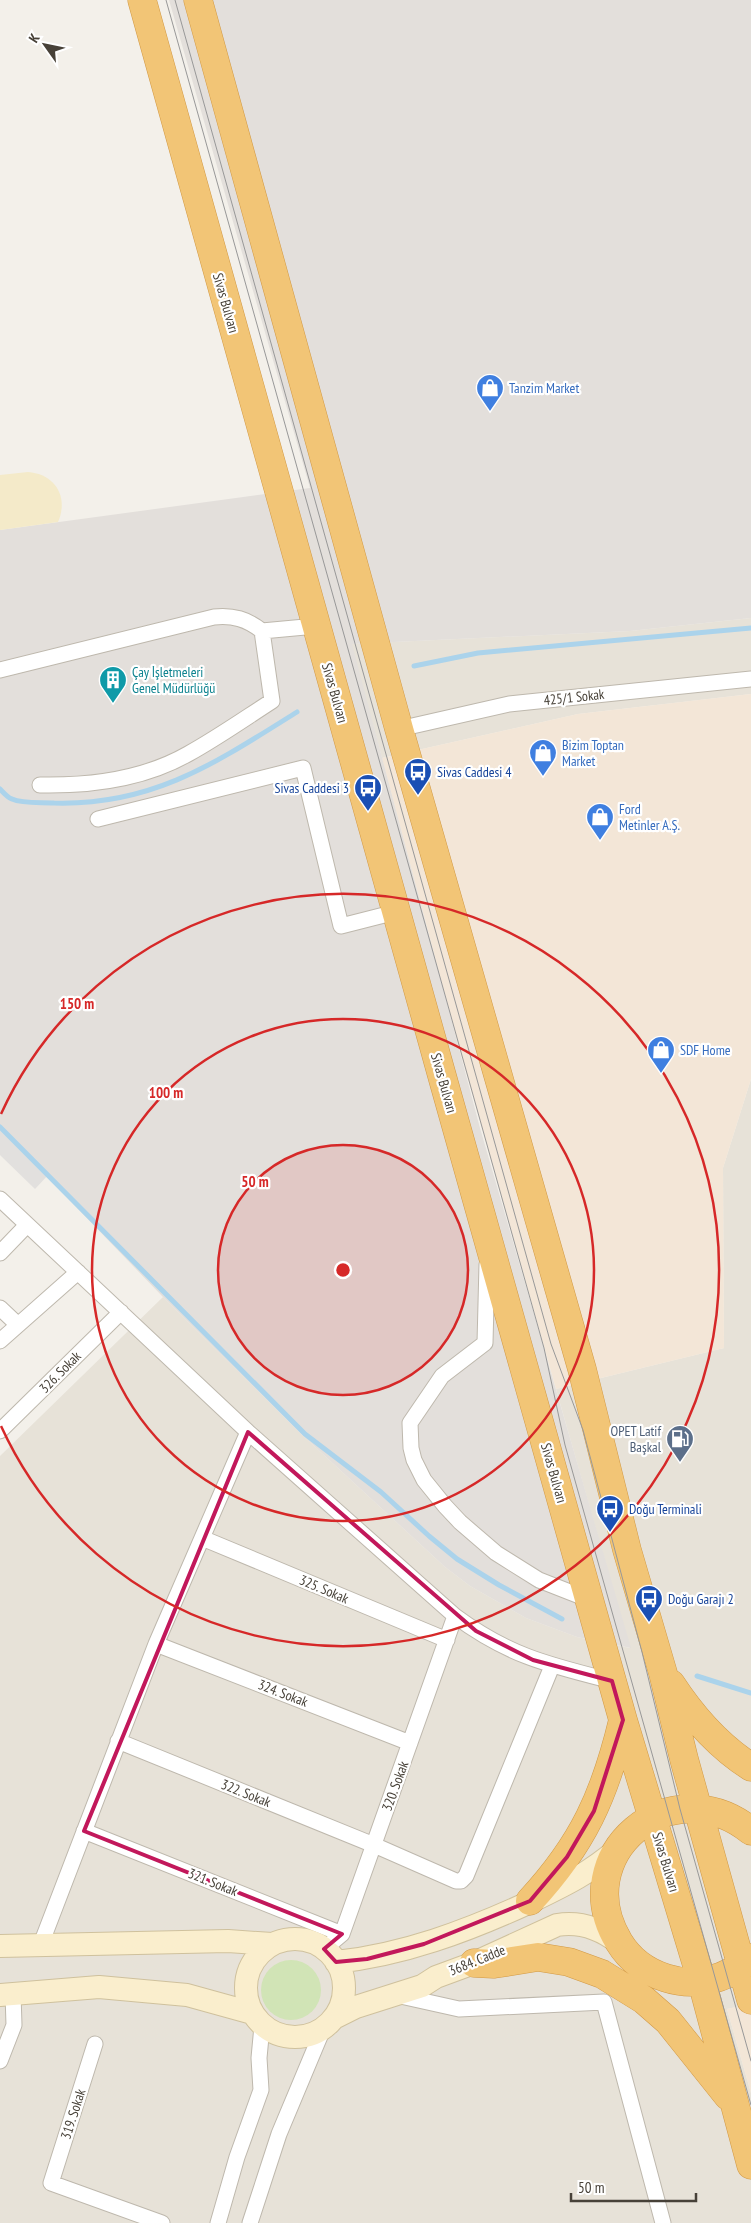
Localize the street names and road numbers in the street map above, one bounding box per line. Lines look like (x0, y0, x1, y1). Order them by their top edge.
street label: Sivas Bulvarı (209, 271, 243, 335)
street label: Sivas Bulvarı (318, 661, 352, 725)
street label: 425/1 Sokak (543, 685, 606, 709)
street label: Sivas Bulvarı (427, 1051, 461, 1115)
street label: 326. Sokak (35, 1347, 85, 1397)
street label: Sivas Bulvarı (537, 1441, 571, 1505)
street label: 325. Sokak (297, 1571, 352, 1608)
street label: 324. Sokak (256, 1675, 311, 1711)
street label: 320. Sokak (378, 1758, 413, 1813)
street label: 322. Sokak (219, 1775, 274, 1811)
street label: Sivas Bulvarı (648, 1830, 684, 1894)
street label: 321. Sokak (186, 1864, 241, 1900)
street label: 3684. Cadde (446, 1940, 508, 1979)
street label: 319. Sokak (56, 2086, 90, 2141)

